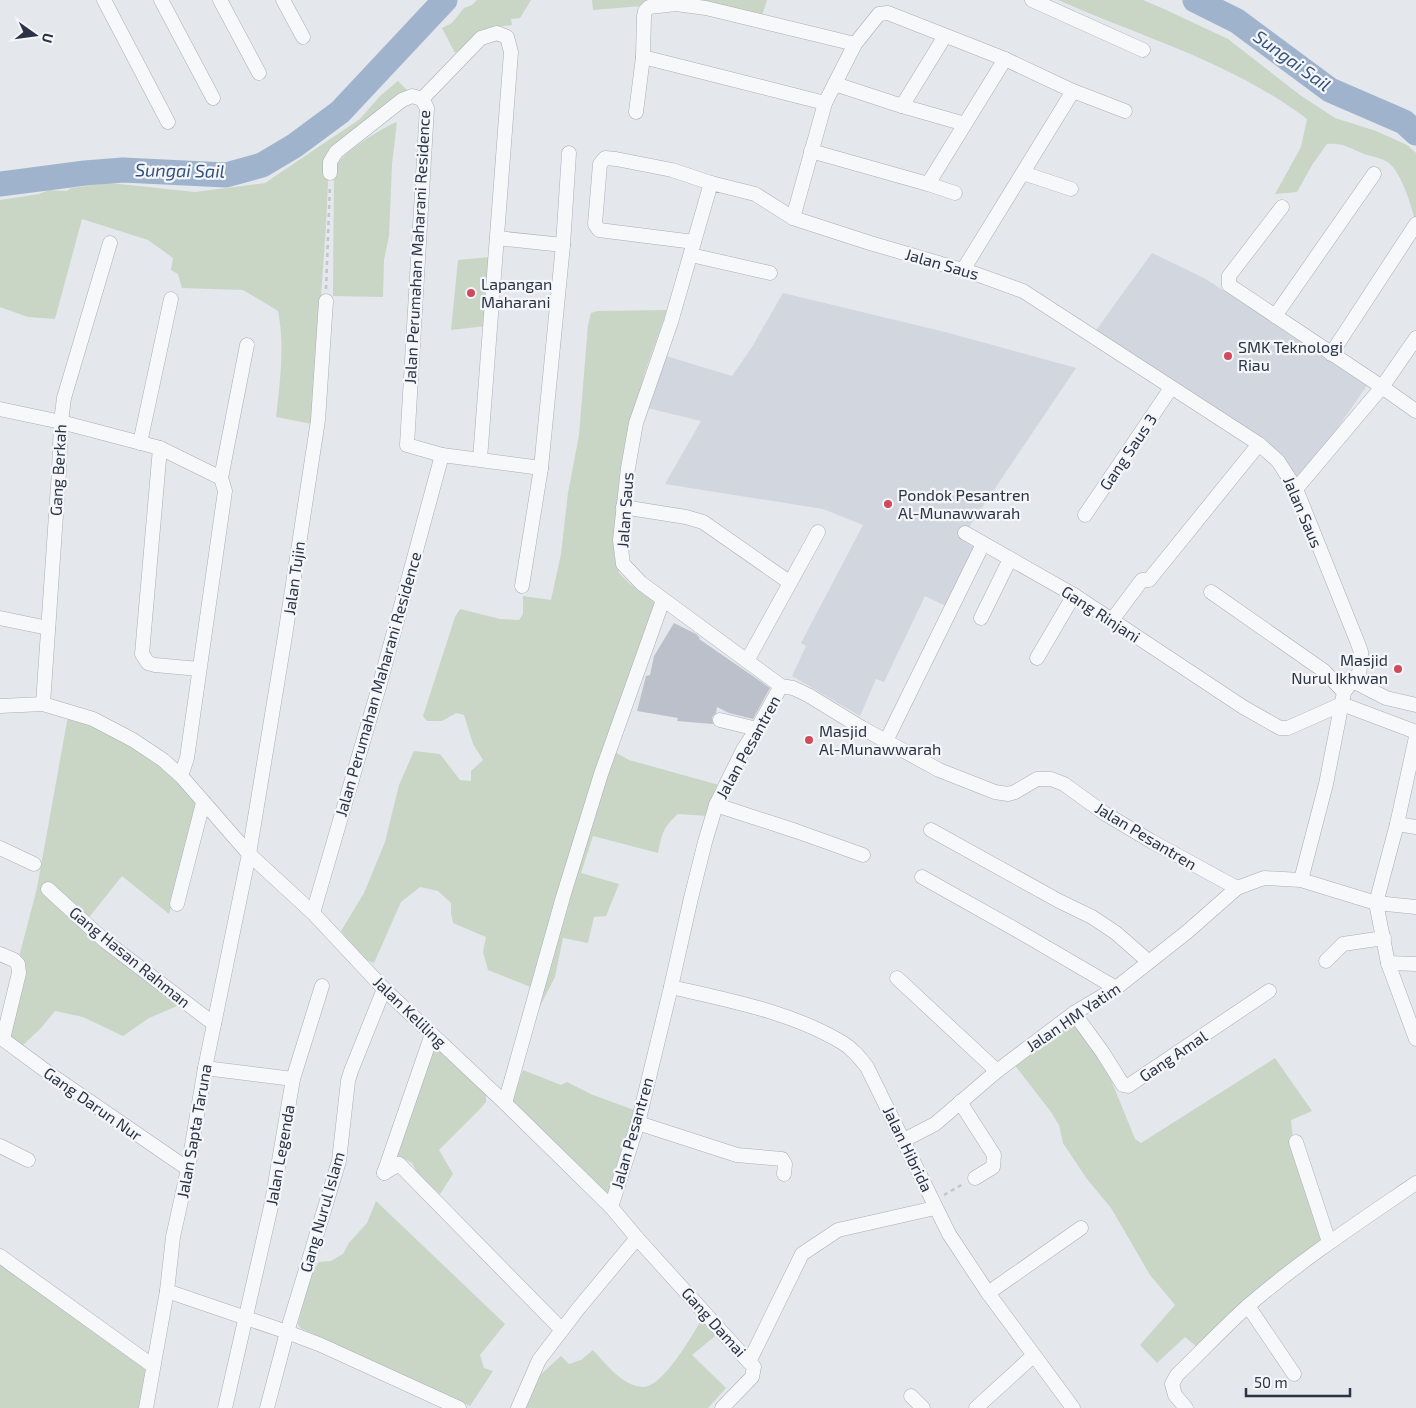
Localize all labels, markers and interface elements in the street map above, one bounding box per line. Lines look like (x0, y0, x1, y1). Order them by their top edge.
north arrow (10, 10, 60, 60)
water label: Sungai Sail (1250, 25, 1335, 96)
text: U (39, 32, 58, 45)
street label: Jalan Perumahan Maharani Residence (400, 109, 433, 385)
water label: Sungai Sail (135, 158, 225, 182)
street label: Jalan Saus (903, 244, 981, 283)
place label: Lapangan Maharani (481, 274, 552, 311)
marker: Lapangan Maharani (465, 287, 477, 299)
place label: SMK Teknologi Riau (1238, 337, 1343, 374)
marker: SMK Teknologi Riau (1222, 350, 1234, 362)
street label: Gang Saus 3 (1095, 410, 1160, 494)
street label: Gang Berkah (46, 424, 69, 516)
street label: Jalan Saus (612, 472, 637, 548)
street label: Jalan Saus (1280, 473, 1327, 550)
place label: Pondok Pesantren Al-Munawwarah (898, 485, 1030, 522)
marker: Pondok Pesantren Al-Munawwarah (882, 498, 894, 510)
street label: Jalan Tujin (279, 540, 309, 616)
street label: Jalan Perumahan Maharani Residence (331, 549, 424, 818)
street label: Gang Rinjani (1058, 581, 1144, 647)
place label: Masjid Nurul Ikhwan (1291, 650, 1388, 687)
marker: Masjid Nurul Ikhwan (1392, 663, 1404, 675)
street label: Jalan Pesantren (711, 692, 784, 802)
place label: Masjid Al-Munawwarah (819, 721, 941, 758)
marker: Masjid Al-Munawwarah (803, 734, 815, 746)
street label: Jalan Pesantren (1092, 798, 1200, 873)
street label: Gang Hasan Rahman (66, 902, 195, 1011)
street label: Jalan Keliling (370, 972, 451, 1051)
street label: Jalan HM Yatim (1022, 978, 1123, 1055)
street label: Gang Amal (1135, 1026, 1210, 1085)
street label: Jalan Sapta Taruna (172, 1062, 215, 1199)
street label: Gang Darun Nur (41, 1063, 146, 1145)
street label: Jalan Pesantren (607, 1075, 656, 1191)
street label: Jalan Legenda (261, 1103, 298, 1207)
street label: Jalan Hibrida (880, 1103, 937, 1195)
street label: Gang Nurul Islam (295, 1149, 348, 1274)
street label: Gang Damai (678, 1283, 750, 1360)
scale bar (1246, 1366, 1350, 1398)
text: 50 m (1254, 1373, 1288, 1391)

